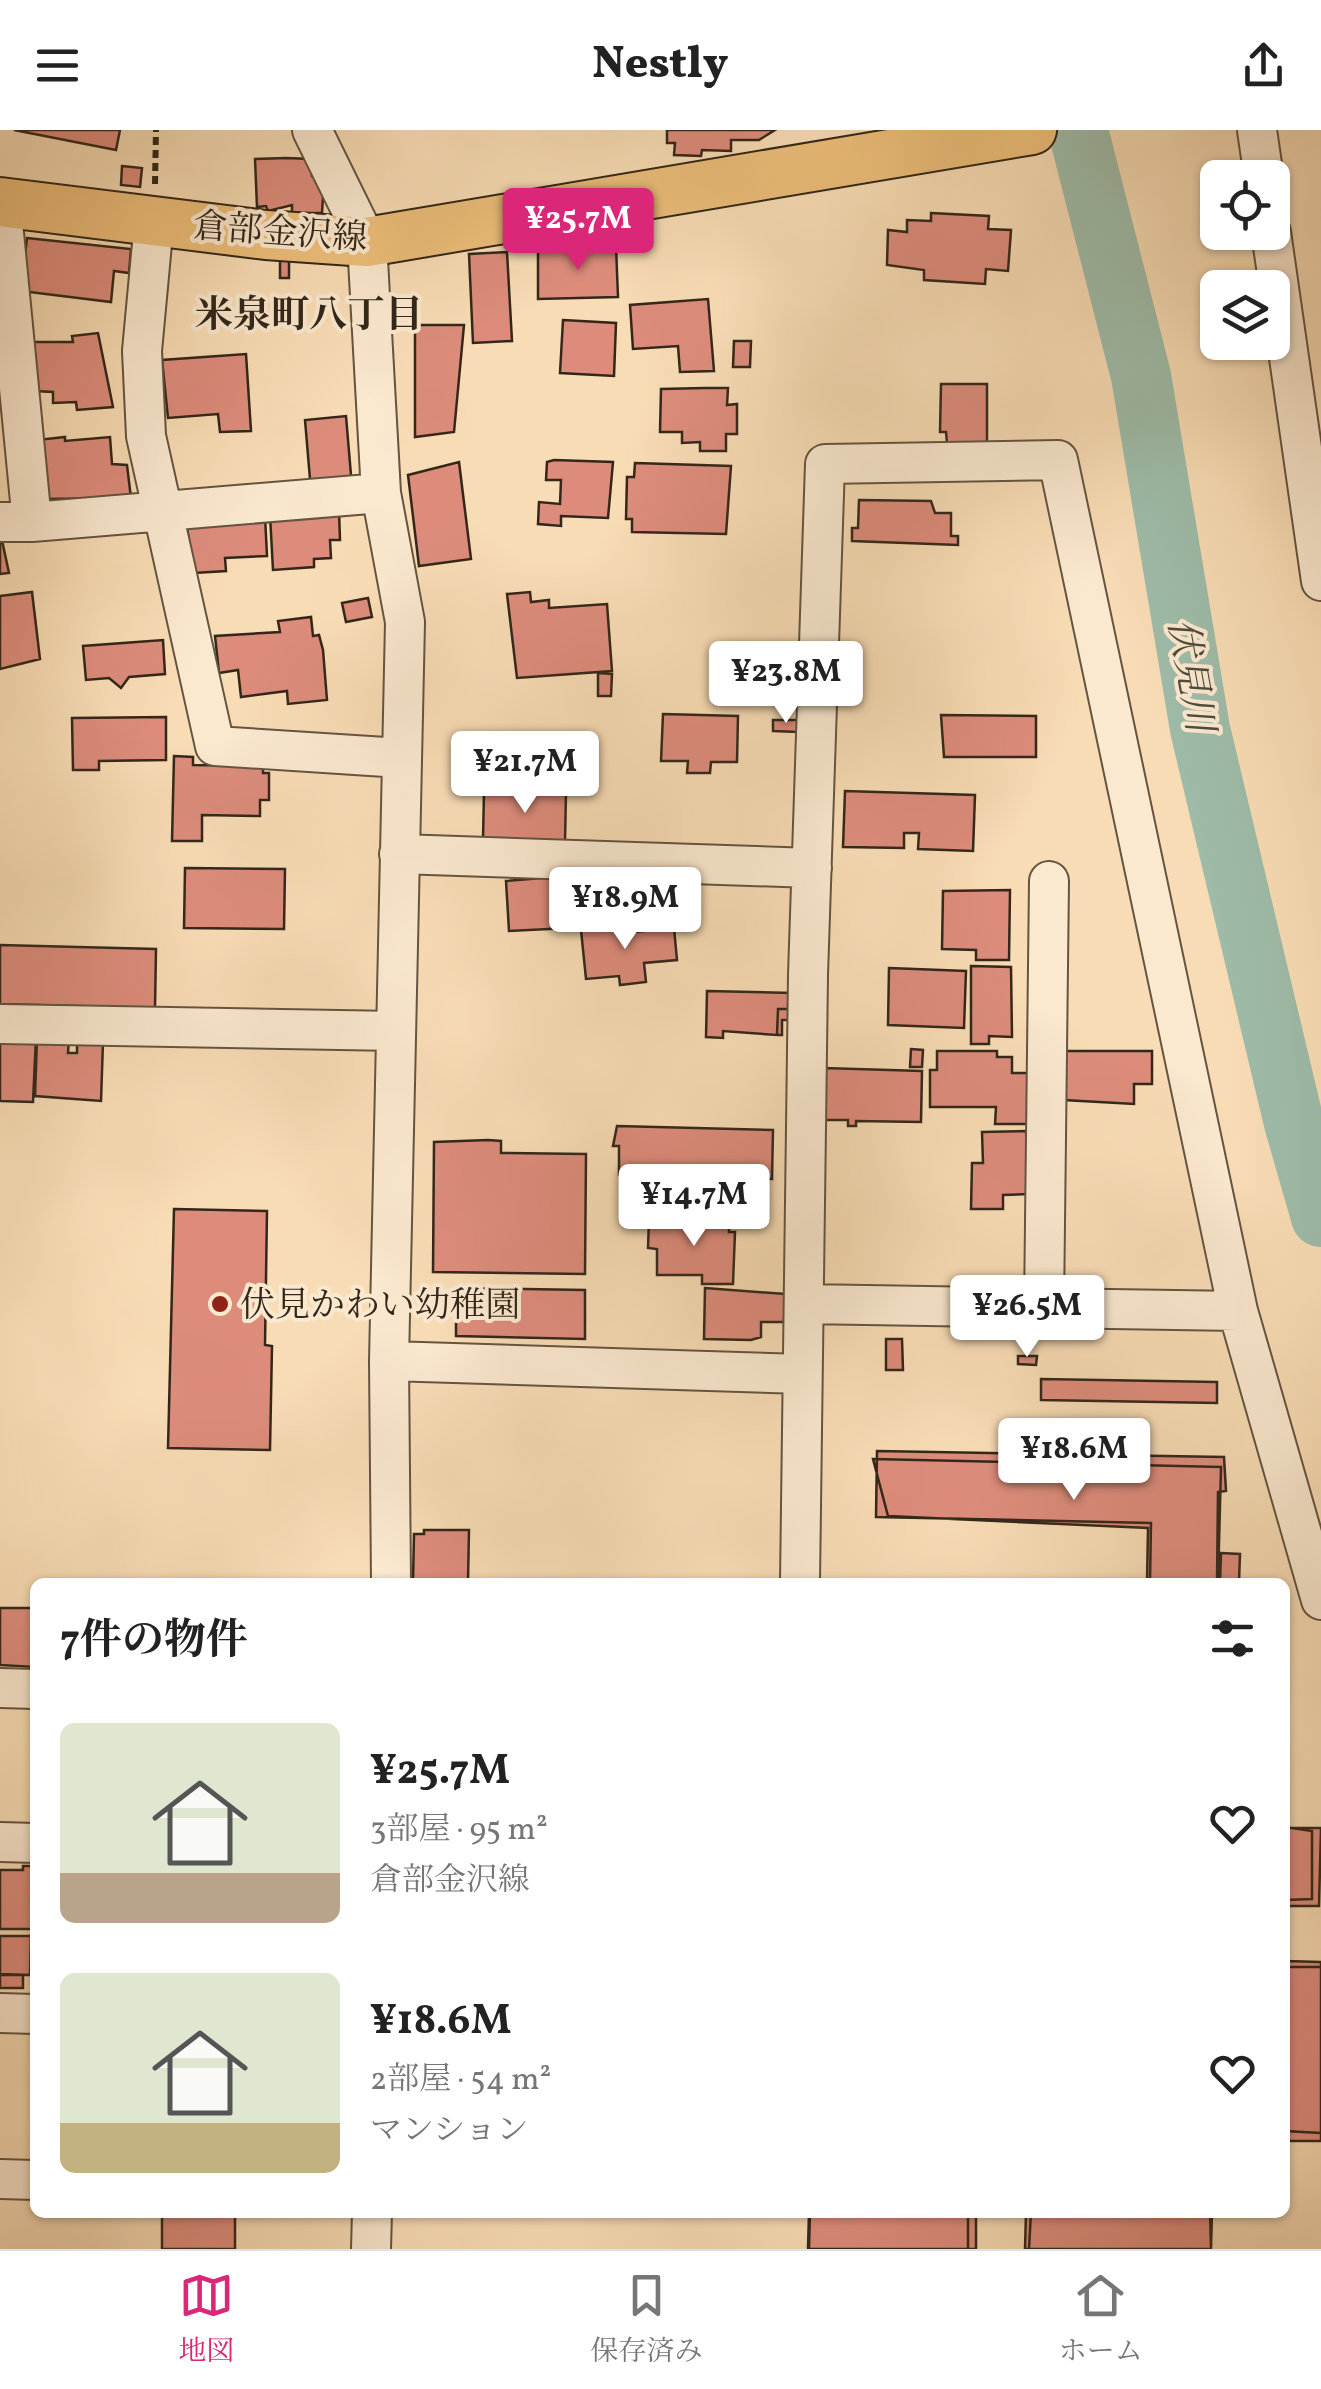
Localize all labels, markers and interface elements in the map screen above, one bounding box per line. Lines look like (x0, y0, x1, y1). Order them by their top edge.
text: Nestly (593, 34, 728, 97)
icon: menu (30, 38, 85, 93)
icon: share (1236, 38, 1291, 93)
map controls (1200, 160, 1290, 360)
button: locate (1200, 160, 1290, 250)
pin: ¥25.7M (497, 188, 659, 273)
text: ¥25.7M (525, 198, 631, 242)
street label: 倉部金沢線 (191, 204, 369, 264)
button: layers (1200, 270, 1290, 360)
district label: 米泉町八丁目 (195, 291, 423, 344)
water label: 伏見川 (1153, 615, 1225, 740)
pin: ¥23.8M (705, 641, 867, 726)
text: ¥23.8M (731, 651, 841, 695)
pin: ¥21.7M (444, 731, 606, 816)
text: ¥21.7M (473, 741, 577, 785)
pin: ¥18.9M (544, 867, 706, 952)
text: ¥18.9M (571, 877, 679, 921)
pin: ¥14.7M (613, 1164, 775, 1249)
text: ¥14.7M (641, 1174, 747, 1218)
pin: ¥26.5M (946, 1275, 1108, 1360)
place label: 伏見かわい幼稚園 (240, 1283, 520, 1331)
text: ¥26.5M (972, 1285, 1082, 1329)
marker: 伏見かわい幼稚園 (209, 1293, 231, 1315)
pin: ¥18.6M (993, 1418, 1155, 1503)
text: ¥18.6M (1020, 1428, 1128, 1472)
icon: filters (1205, 1611, 1260, 1666)
text: 7件の物件 (60, 1613, 248, 1672)
text: ¥25.7M (370, 1743, 510, 1802)
icon: home (140, 1763, 260, 1883)
icon: heart (1205, 1796, 1260, 1851)
text: 3部屋 · 95 m² (370, 1809, 548, 1853)
text: 倉部金沢線 (370, 1860, 530, 1904)
text: ¥18.6M (370, 1993, 511, 2052)
icon: home (140, 2013, 260, 2133)
icon: heart (1205, 2046, 1260, 2101)
text: 2部屋 · 54 m² (370, 2059, 551, 2103)
text: マンション (370, 2110, 529, 2154)
tab: 地図 (178, 2268, 234, 2372)
tab: 保存済み (590, 2268, 703, 2372)
tab: ホーム (1059, 2268, 1143, 2372)

